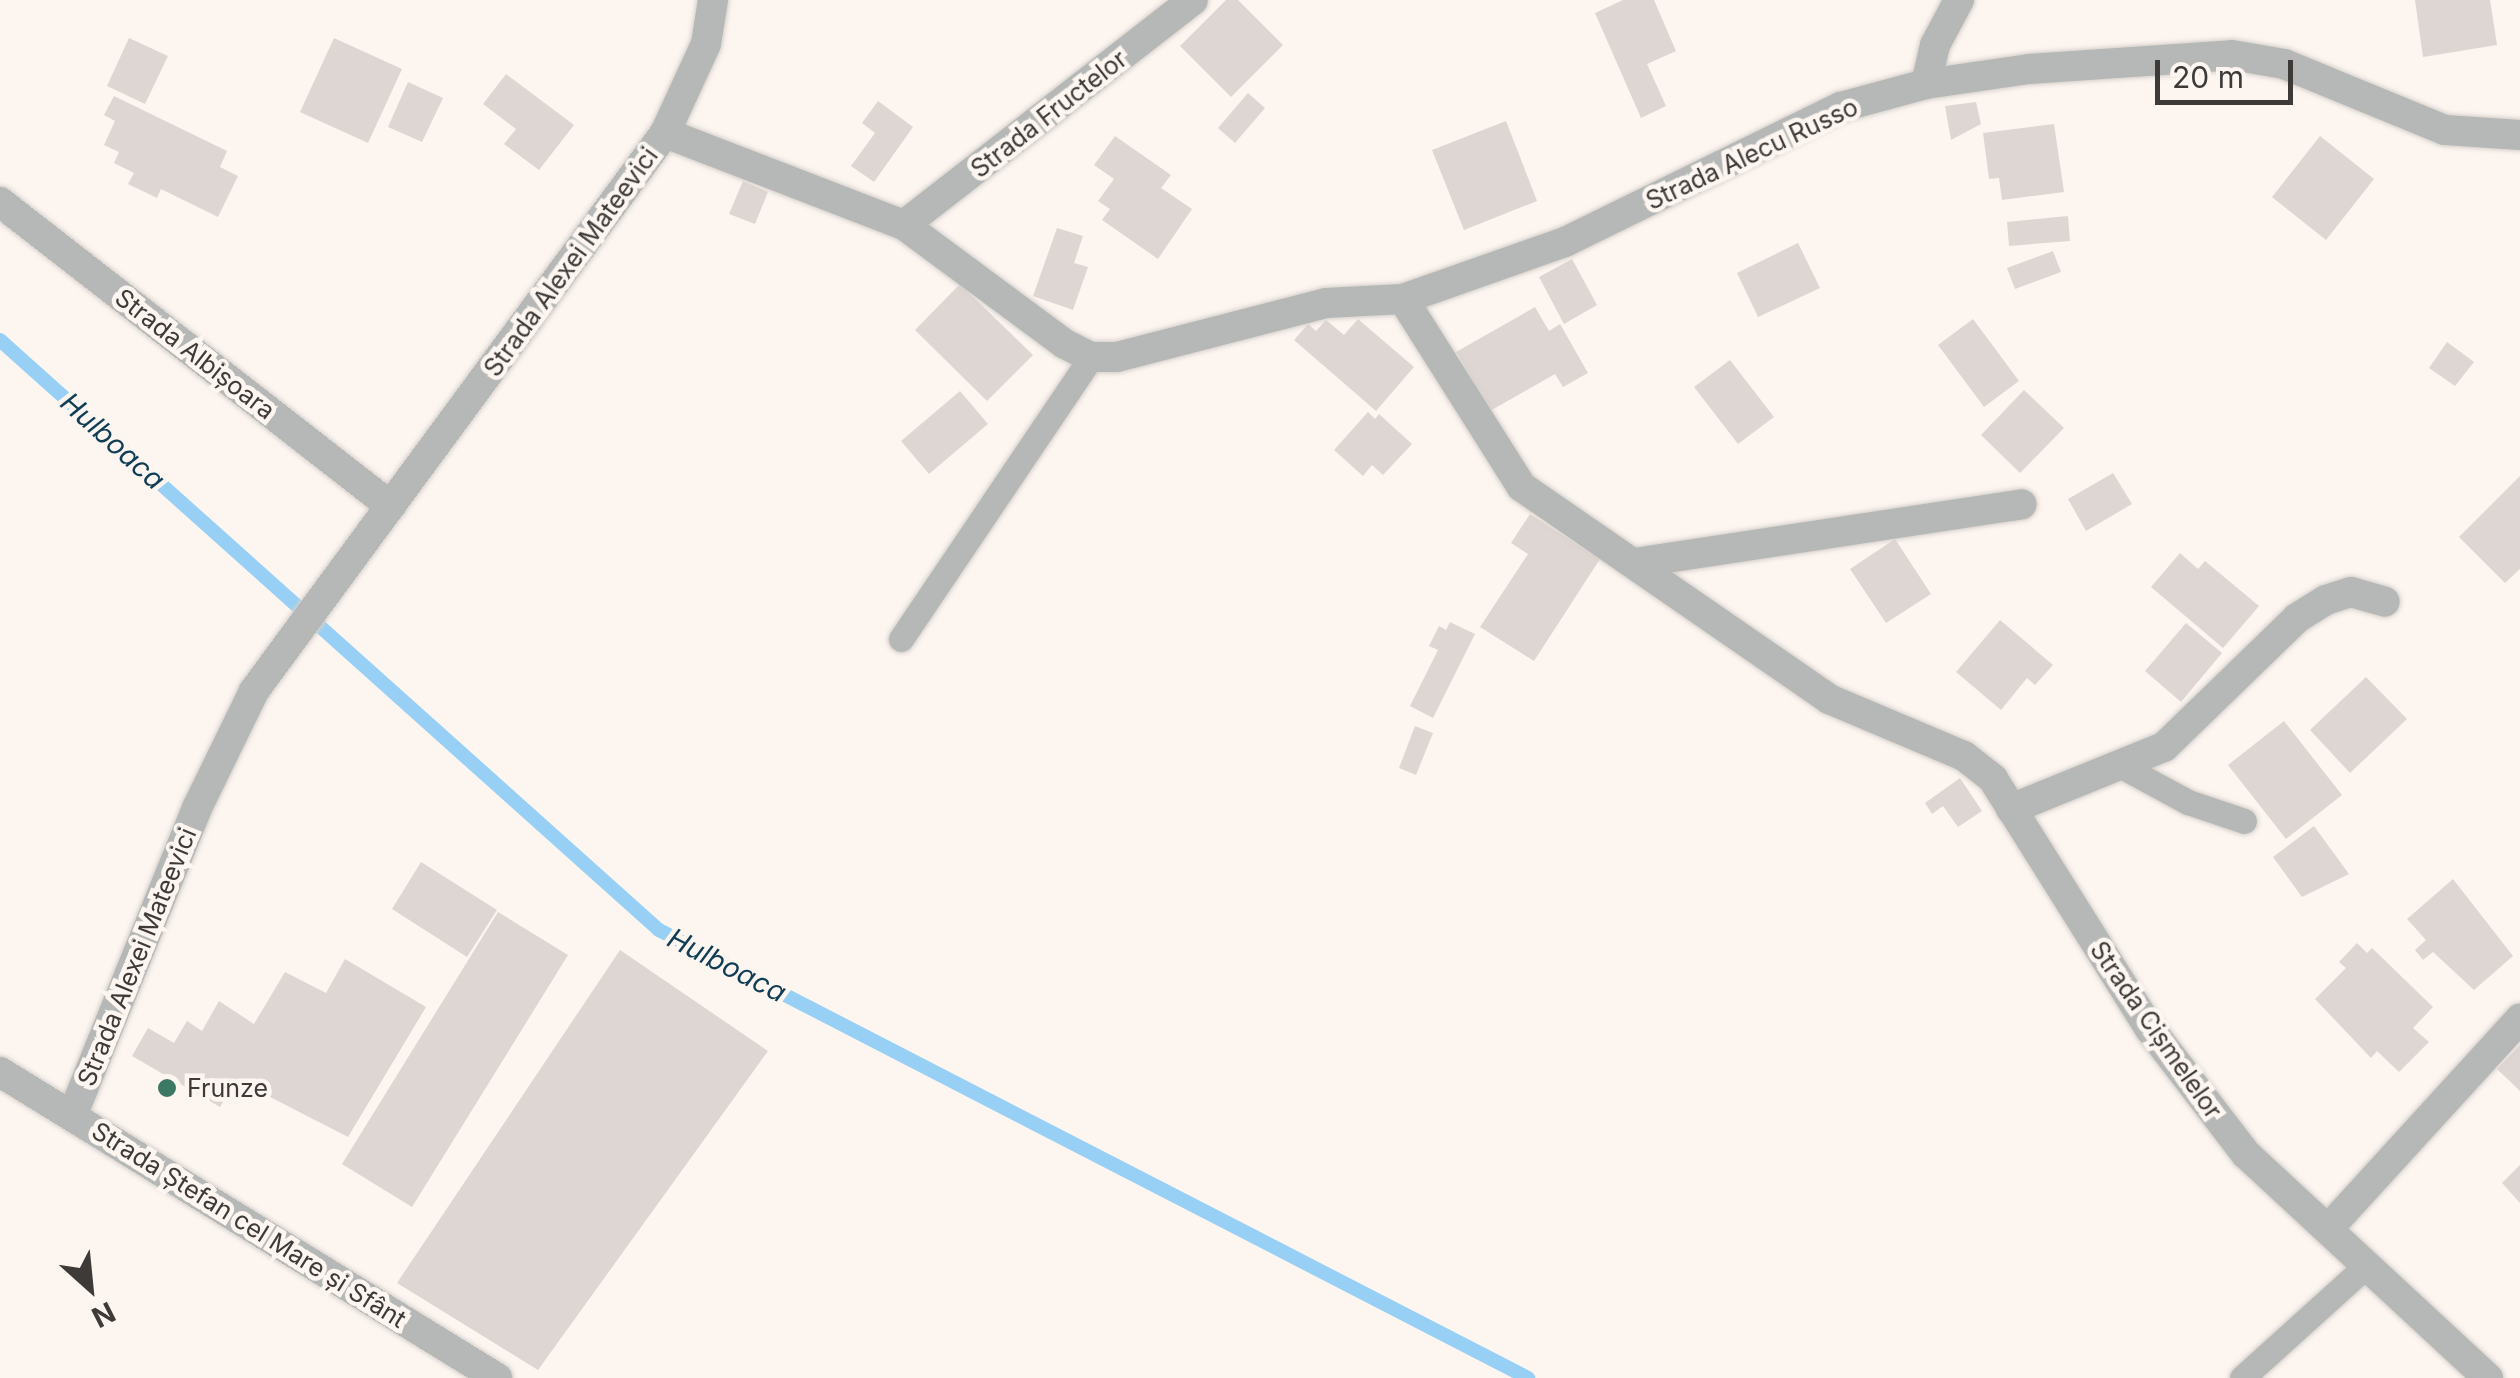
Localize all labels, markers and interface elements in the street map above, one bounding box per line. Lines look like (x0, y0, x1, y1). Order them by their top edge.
scale bar (2160, 40, 2298, 102)
street label: Strada Fructelor (965, 44, 1133, 184)
text: 20 m (2172, 59, 2244, 95)
street label: Strada Alecu Russo (1641, 92, 1863, 216)
street label: Strada Alexei Mateevici (478, 142, 664, 382)
street label: Strada Albișoara (109, 282, 281, 426)
water label: Hulboaca (54, 386, 172, 496)
street label: Strada Alexei Mateevici (71, 824, 203, 1090)
water label: Hulboaca (662, 921, 792, 1009)
street label: Strada Cișmelelor (2084, 936, 2228, 1124)
place label: Frunze (187, 1073, 268, 1103)
marker: Frunze (156, 1077, 178, 1099)
street label: Strada Ștefan cel Mare și Sfânt (86, 1116, 412, 1334)
north arrow (40, 1238, 140, 1338)
text: N (86, 1295, 121, 1335)

